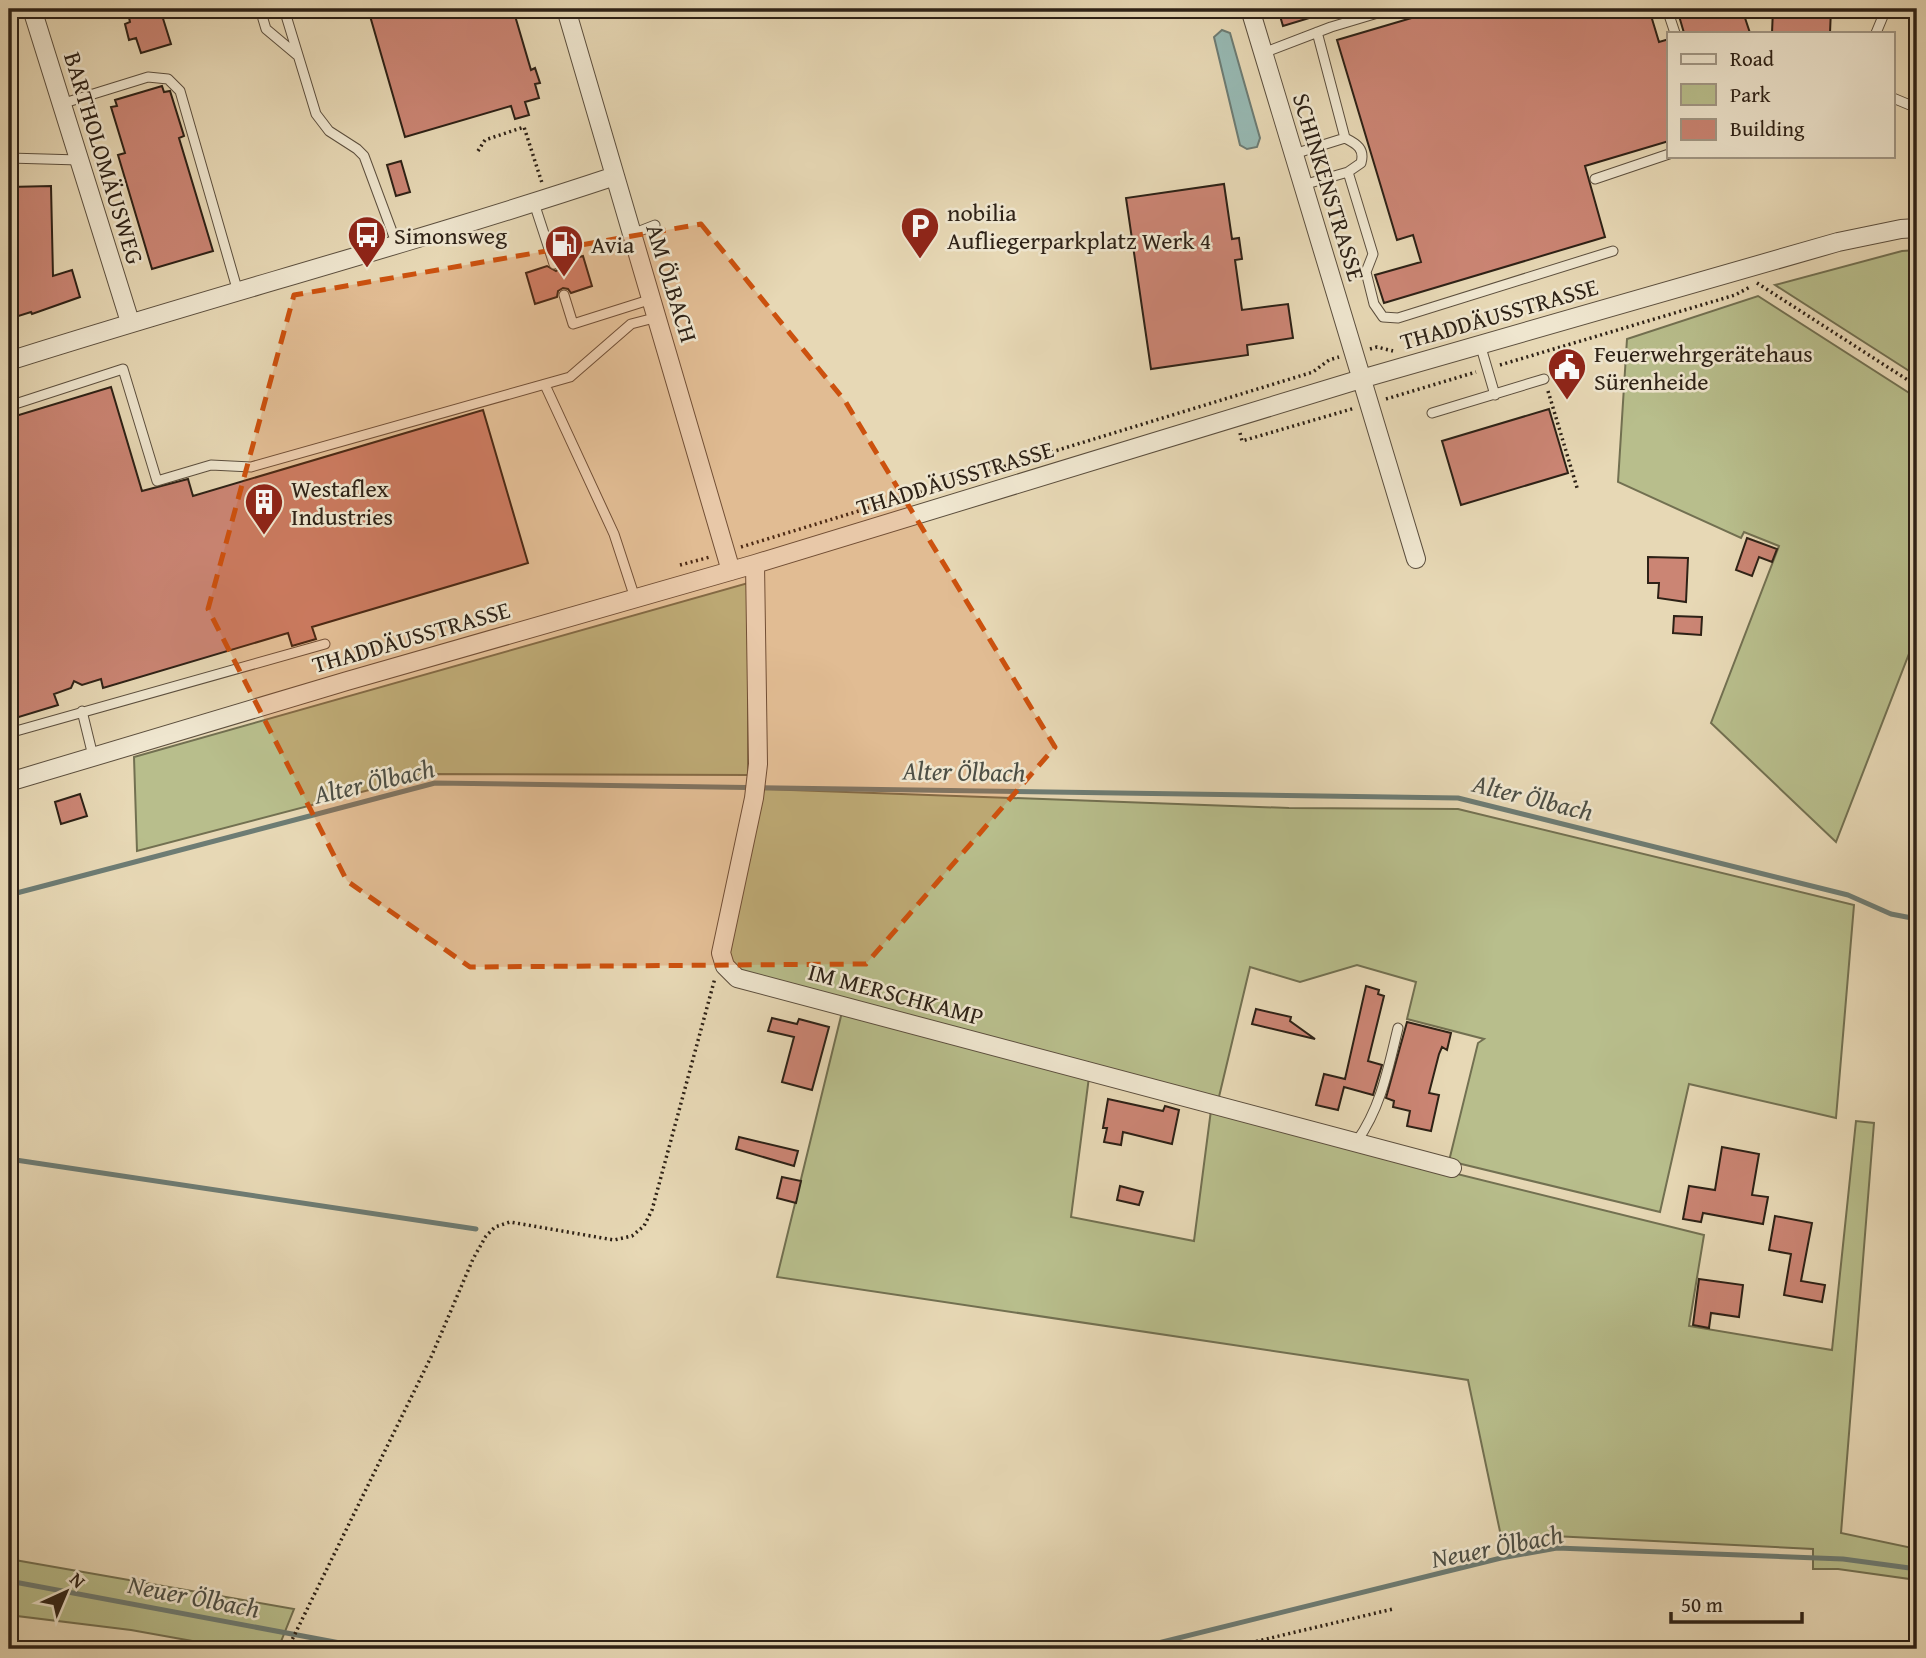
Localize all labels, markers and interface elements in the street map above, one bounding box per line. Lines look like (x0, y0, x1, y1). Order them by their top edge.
legend (1667, 32, 1895, 158)
text: Road (1730, 43, 1775, 74)
street label: BARTHOLOMÄUSWEG (55, 48, 153, 268)
text: Park (1730, 79, 1771, 110)
street label: SCHINKENSTRASSE (1284, 89, 1374, 285)
text: Building (1730, 113, 1805, 144)
place label: nobilia Aufliegerparkplatz Werk 4 (947, 195, 1211, 258)
parking icon: nobilia Aufliegerparkplatz Werk 4 (899, 205, 941, 260)
bus stop icon: Simonsweg (346, 214, 388, 269)
place label: Simonsweg (394, 218, 507, 253)
street label: AM ÖLBACH (637, 219, 707, 347)
fuel station icon: Avia (543, 223, 585, 278)
place label: Avia (591, 227, 635, 262)
street label: THADDÄUSSTRASSE (1396, 269, 1602, 359)
place label: Feuerwehrgerätehaus Sürenheide (1594, 336, 1813, 399)
public building icon: Feuerwehrgerätehaus Sürenheide (1546, 346, 1588, 401)
street label: THADDÄUSSTRASSE (852, 431, 1058, 525)
place label: Westaflex Industries (291, 471, 393, 534)
building icon: Westaflex Industries (243, 481, 285, 536)
street label: THADDÄUSSTRASSE (308, 592, 514, 682)
water label: Alter Ölbach (309, 748, 438, 814)
water label: Alter Ölbach (901, 750, 1026, 792)
water label: Alter Ölbach (1468, 763, 1597, 831)
street label: IM MERSCHKAMP (805, 954, 987, 1034)
water label: Neuer Ölbach (1427, 1514, 1566, 1578)
north arrow (32, 1556, 102, 1626)
water label: Neuer Ölbach (124, 1564, 263, 1628)
text: N (64, 1565, 92, 1594)
scale bar (1671, 1581, 1802, 1625)
text: 50 m (1681, 1589, 1723, 1620)

